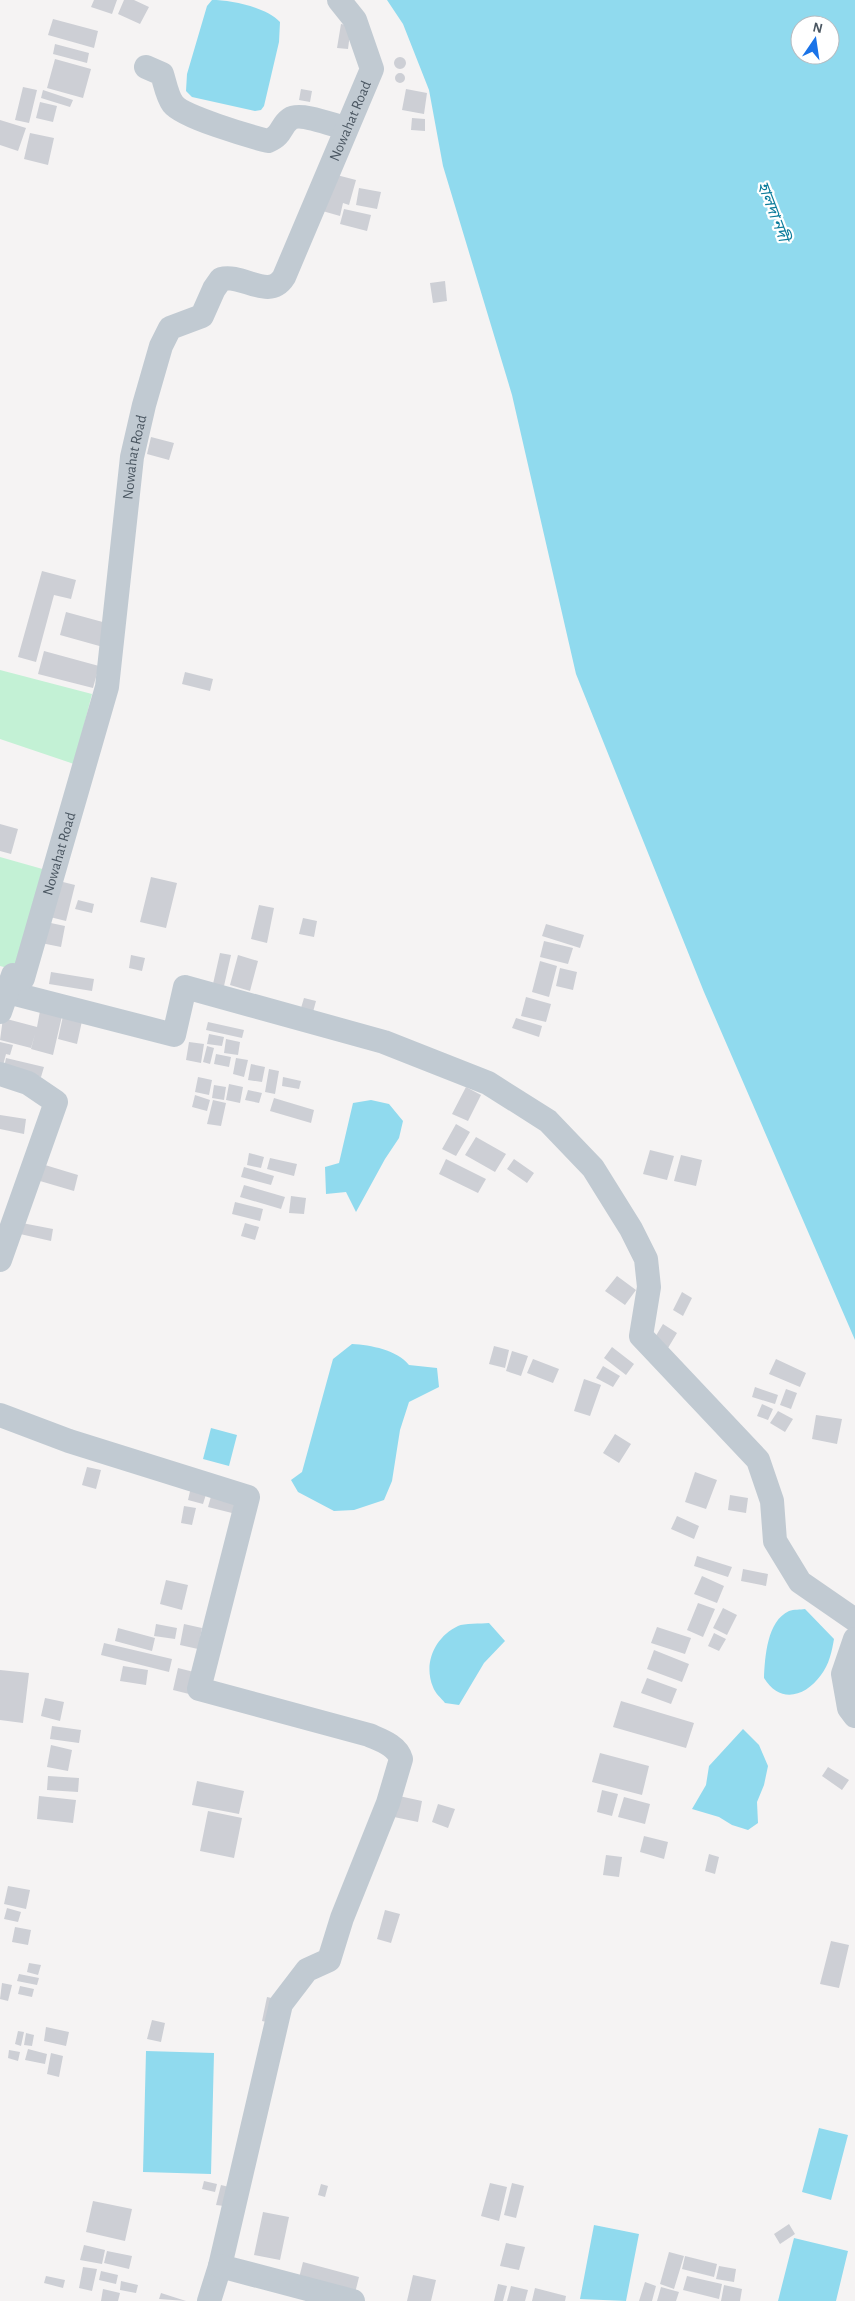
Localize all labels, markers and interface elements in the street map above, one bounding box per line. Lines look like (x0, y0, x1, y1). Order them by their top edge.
north arrow (790, 15, 840, 65)
text: N (811, 20, 824, 36)
street label: Nowahat Road (327, 78, 374, 164)
water label: হালদা নদী (754, 179, 795, 246)
street label: Nowahat Road (120, 413, 150, 500)
street label: Nowahat Road (40, 810, 79, 897)

